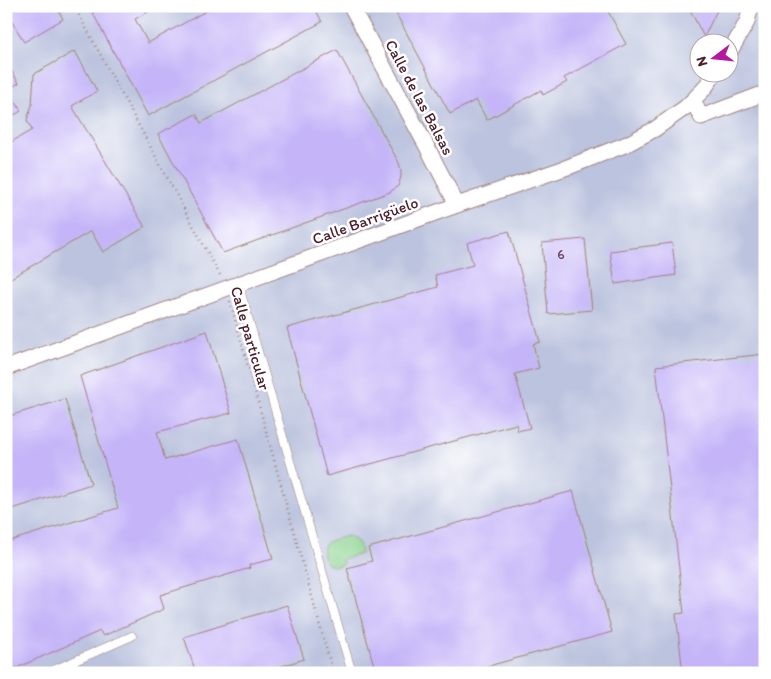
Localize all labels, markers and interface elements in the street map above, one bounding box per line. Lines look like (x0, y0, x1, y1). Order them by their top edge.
north arrow (688, 32, 738, 82)
street label: Calle de las Balsas (381, 36, 458, 158)
text: N (693, 55, 711, 68)
street label: Calle Barrigüelo (310, 193, 421, 248)
house number: 6 (557, 246, 565, 263)
street label: Calle particular (227, 284, 274, 392)

